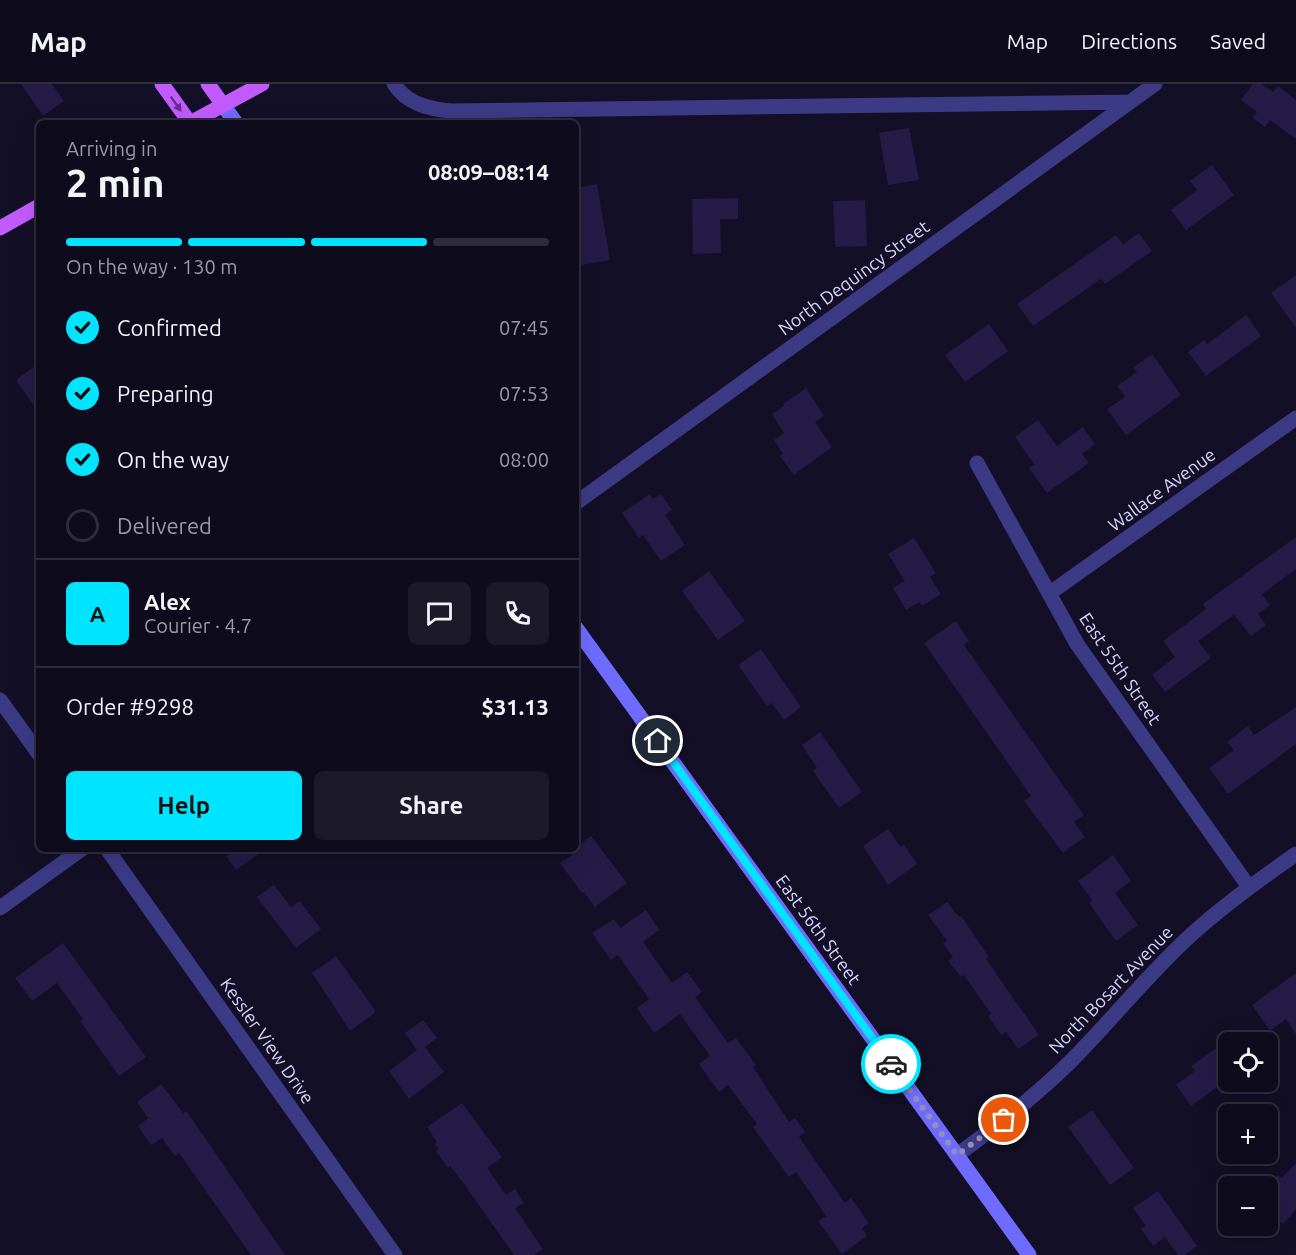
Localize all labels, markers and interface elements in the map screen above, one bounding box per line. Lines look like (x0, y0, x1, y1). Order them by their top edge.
text: Map (30, 26, 87, 57)
text: Map (1007, 29, 1048, 53)
text: Directions (1081, 29, 1177, 53)
text: Saved (1210, 29, 1266, 53)
one-way arrow (170, 95, 182, 111)
text: Arriving in (66, 137, 157, 160)
text: 08:09–08:14 (428, 159, 549, 184)
text: 2 min (66, 161, 165, 204)
street label: North Dequincy Street (774, 216, 933, 339)
text: On the way · 130 m (66, 255, 238, 278)
icon: check (66, 311, 99, 344)
text: Confirmed (117, 315, 222, 340)
text: 07:45 (499, 316, 549, 339)
icon: check (66, 377, 99, 410)
text: Preparing (117, 381, 214, 406)
text: 07:53 (499, 382, 549, 405)
icon: check (66, 443, 99, 476)
street label: Wallace Avenue (1104, 444, 1219, 535)
text: On the way (117, 447, 229, 472)
text: 08:00 (499, 448, 549, 471)
text: Delivered (117, 513, 212, 538)
button: chat (408, 582, 471, 645)
button: phone (486, 582, 549, 645)
text: Alex (144, 589, 191, 614)
text: A (90, 601, 105, 626)
street label: East 55th Street (1076, 609, 1166, 728)
text: Courier · 4.7 (144, 614, 252, 637)
text: Order #9298 (66, 694, 194, 719)
text: $31.13 (482, 694, 549, 719)
pin (632, 715, 683, 766)
icon: home (641, 724, 674, 757)
button: Help (66, 771, 302, 840)
button: Share (314, 771, 549, 840)
street label: East 56th Street (772, 871, 865, 988)
street label: North Bosart Avenue (1044, 921, 1176, 1057)
street label: Kessler View Drive (217, 974, 319, 1107)
map controls (1218, 1032, 1278, 1236)
button: locate (1218, 1032, 1278, 1092)
courier (861, 1034, 921, 1094)
icon: car (875, 1048, 908, 1081)
pin (978, 1094, 1029, 1145)
icon: bag (987, 1103, 1020, 1136)
button: + (1218, 1104, 1278, 1164)
button: − (1218, 1176, 1278, 1236)

